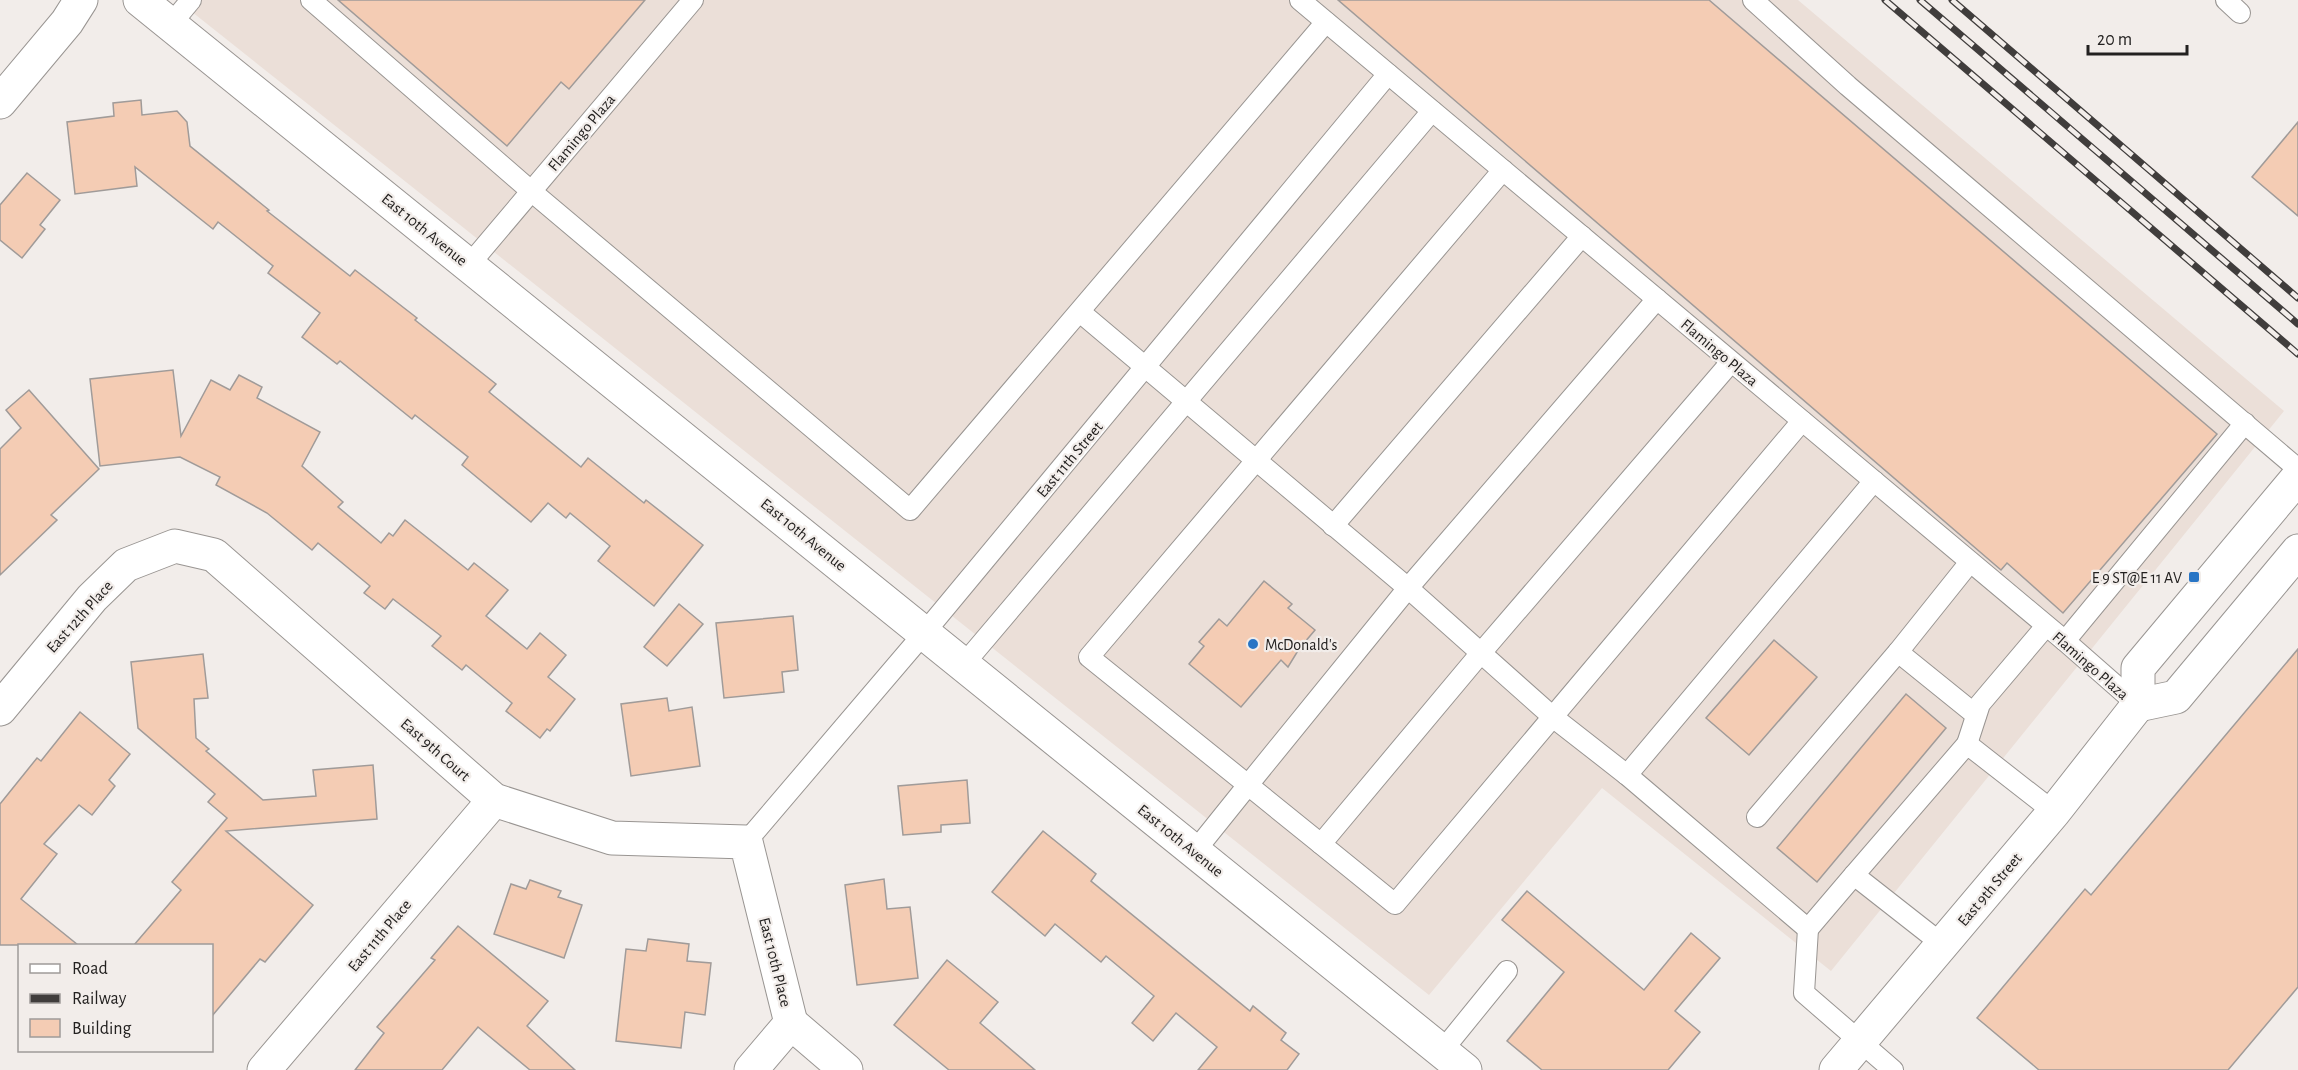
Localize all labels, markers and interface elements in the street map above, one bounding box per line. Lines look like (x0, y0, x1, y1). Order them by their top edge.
scale bar (2088, 18, 2187, 56)
text: 20 m (2097, 31, 2132, 49)
street label: Flamingo Plaza (545, 91, 618, 174)
street label: East 10th Avenue (378, 190, 470, 269)
street label: Flamingo Plaza (1678, 316, 1761, 389)
street label: East 11th Street (1034, 419, 1106, 500)
street label: East 10th Avenue (757, 495, 849, 574)
place label: E 9 ST@E 11 AV (2092, 570, 2182, 586)
marker: E 9 ST@E 11 AV (2187, 570, 2201, 584)
street label: East 12th Place (44, 578, 116, 656)
street label: Flamingo Plaza (2049, 629, 2131, 703)
marker: McDonald's (1246, 637, 1260, 651)
place label: McDonald's (1265, 637, 1338, 653)
street label: East 9th Court (398, 715, 473, 784)
street label: East 10th Avenue (1134, 801, 1226, 880)
street label: East 9th Street (1955, 850, 2025, 929)
street label: East 11th Place (345, 897, 414, 975)
street label: East 10th Place (756, 916, 794, 1009)
legend (18, 944, 213, 1052)
text: Road (72, 960, 108, 978)
text: Railway (72, 990, 127, 1008)
text: Building (72, 1020, 132, 1038)

